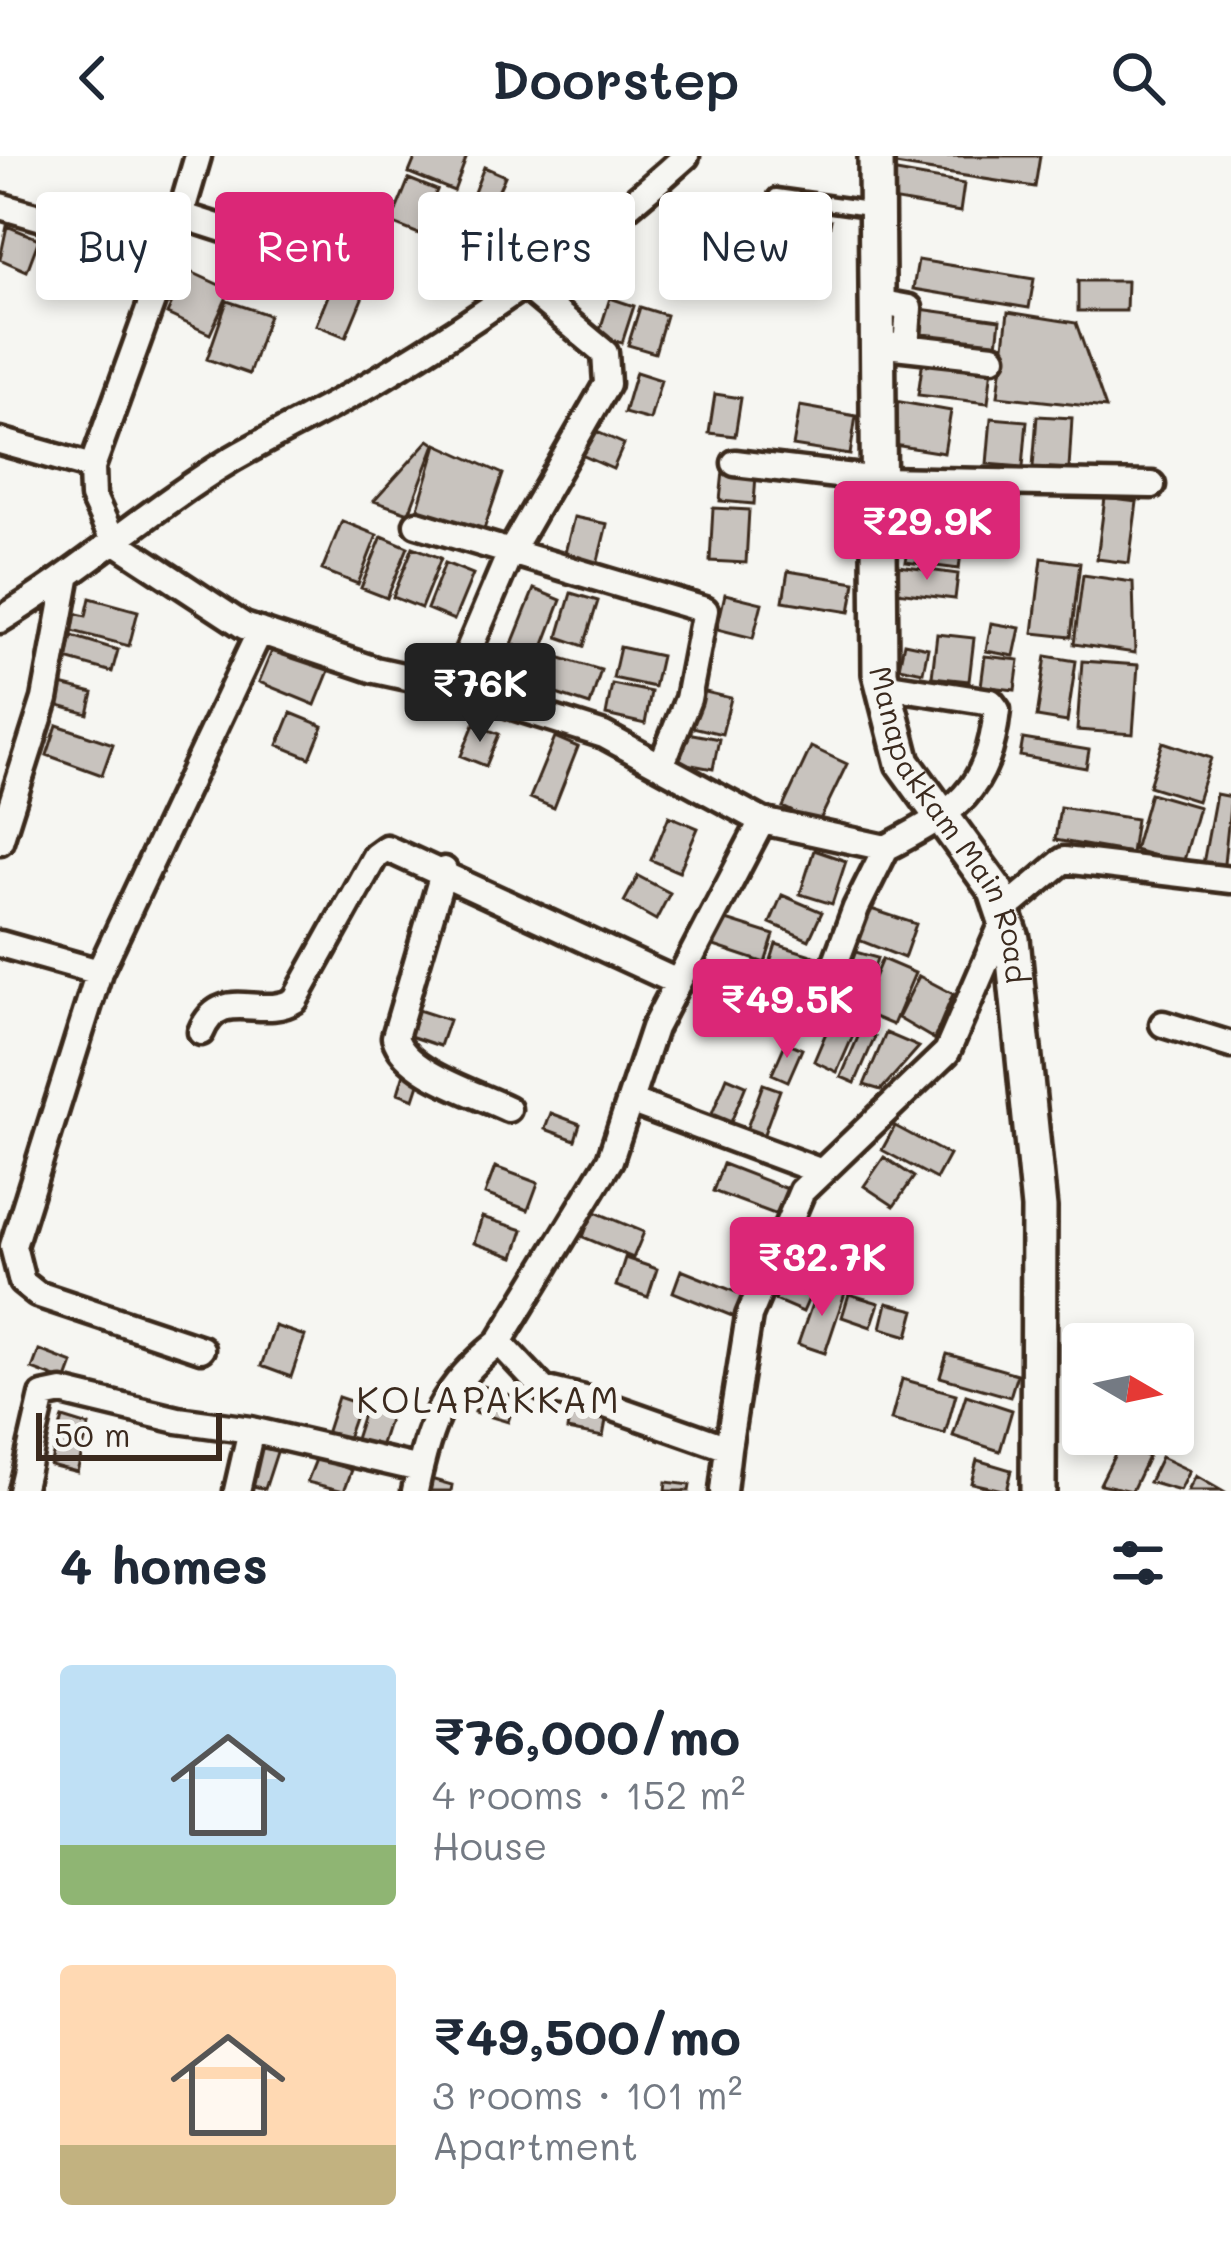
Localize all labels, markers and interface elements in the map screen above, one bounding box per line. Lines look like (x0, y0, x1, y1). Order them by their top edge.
text: Doorstep (491, 43, 740, 114)
icon: back (60, 45, 126, 111)
icon: search (1105, 45, 1171, 111)
chip: Buy (36, 192, 191, 300)
chip: Rent (215, 192, 394, 300)
chip: Filters (418, 192, 635, 300)
chip: New (659, 192, 832, 300)
pin: ₹29.9K (829, 481, 1025, 583)
text: ₹29.9K (861, 494, 993, 545)
pin: ₹76K (409, 643, 551, 745)
text: ₹76K (432, 656, 528, 707)
street label: Manapakkam Main Road (861, 662, 1038, 985)
pin: ₹49.5K (689, 959, 885, 1061)
text: ₹49.5K (720, 972, 854, 1023)
pin: ₹32.7K (724, 1217, 920, 1319)
text: ₹32.7K (757, 1230, 887, 1281)
north arrow (1062, 1323, 1194, 1455)
map controls (1062, 1323, 1194, 1455)
district label: KOLAPAKKAM (356, 1375, 622, 1422)
scale bar (36, 1407, 222, 1460)
text: 50 m (54, 1412, 130, 1455)
text: 4 homes (60, 1530, 268, 1597)
icon: filters (1105, 1530, 1171, 1596)
text: ₹76,000/mo (432, 1701, 740, 1768)
icon: home (156, 1713, 300, 1857)
text: 4 rooms · 152 m² (432, 1768, 745, 1819)
text: House (432, 1819, 547, 1870)
text: ₹49,500/mo (432, 2001, 741, 2068)
icon: home (156, 2013, 300, 2157)
text: 3 rooms · 101 m² (432, 2068, 742, 2119)
text: Apartment (432, 2119, 638, 2170)

